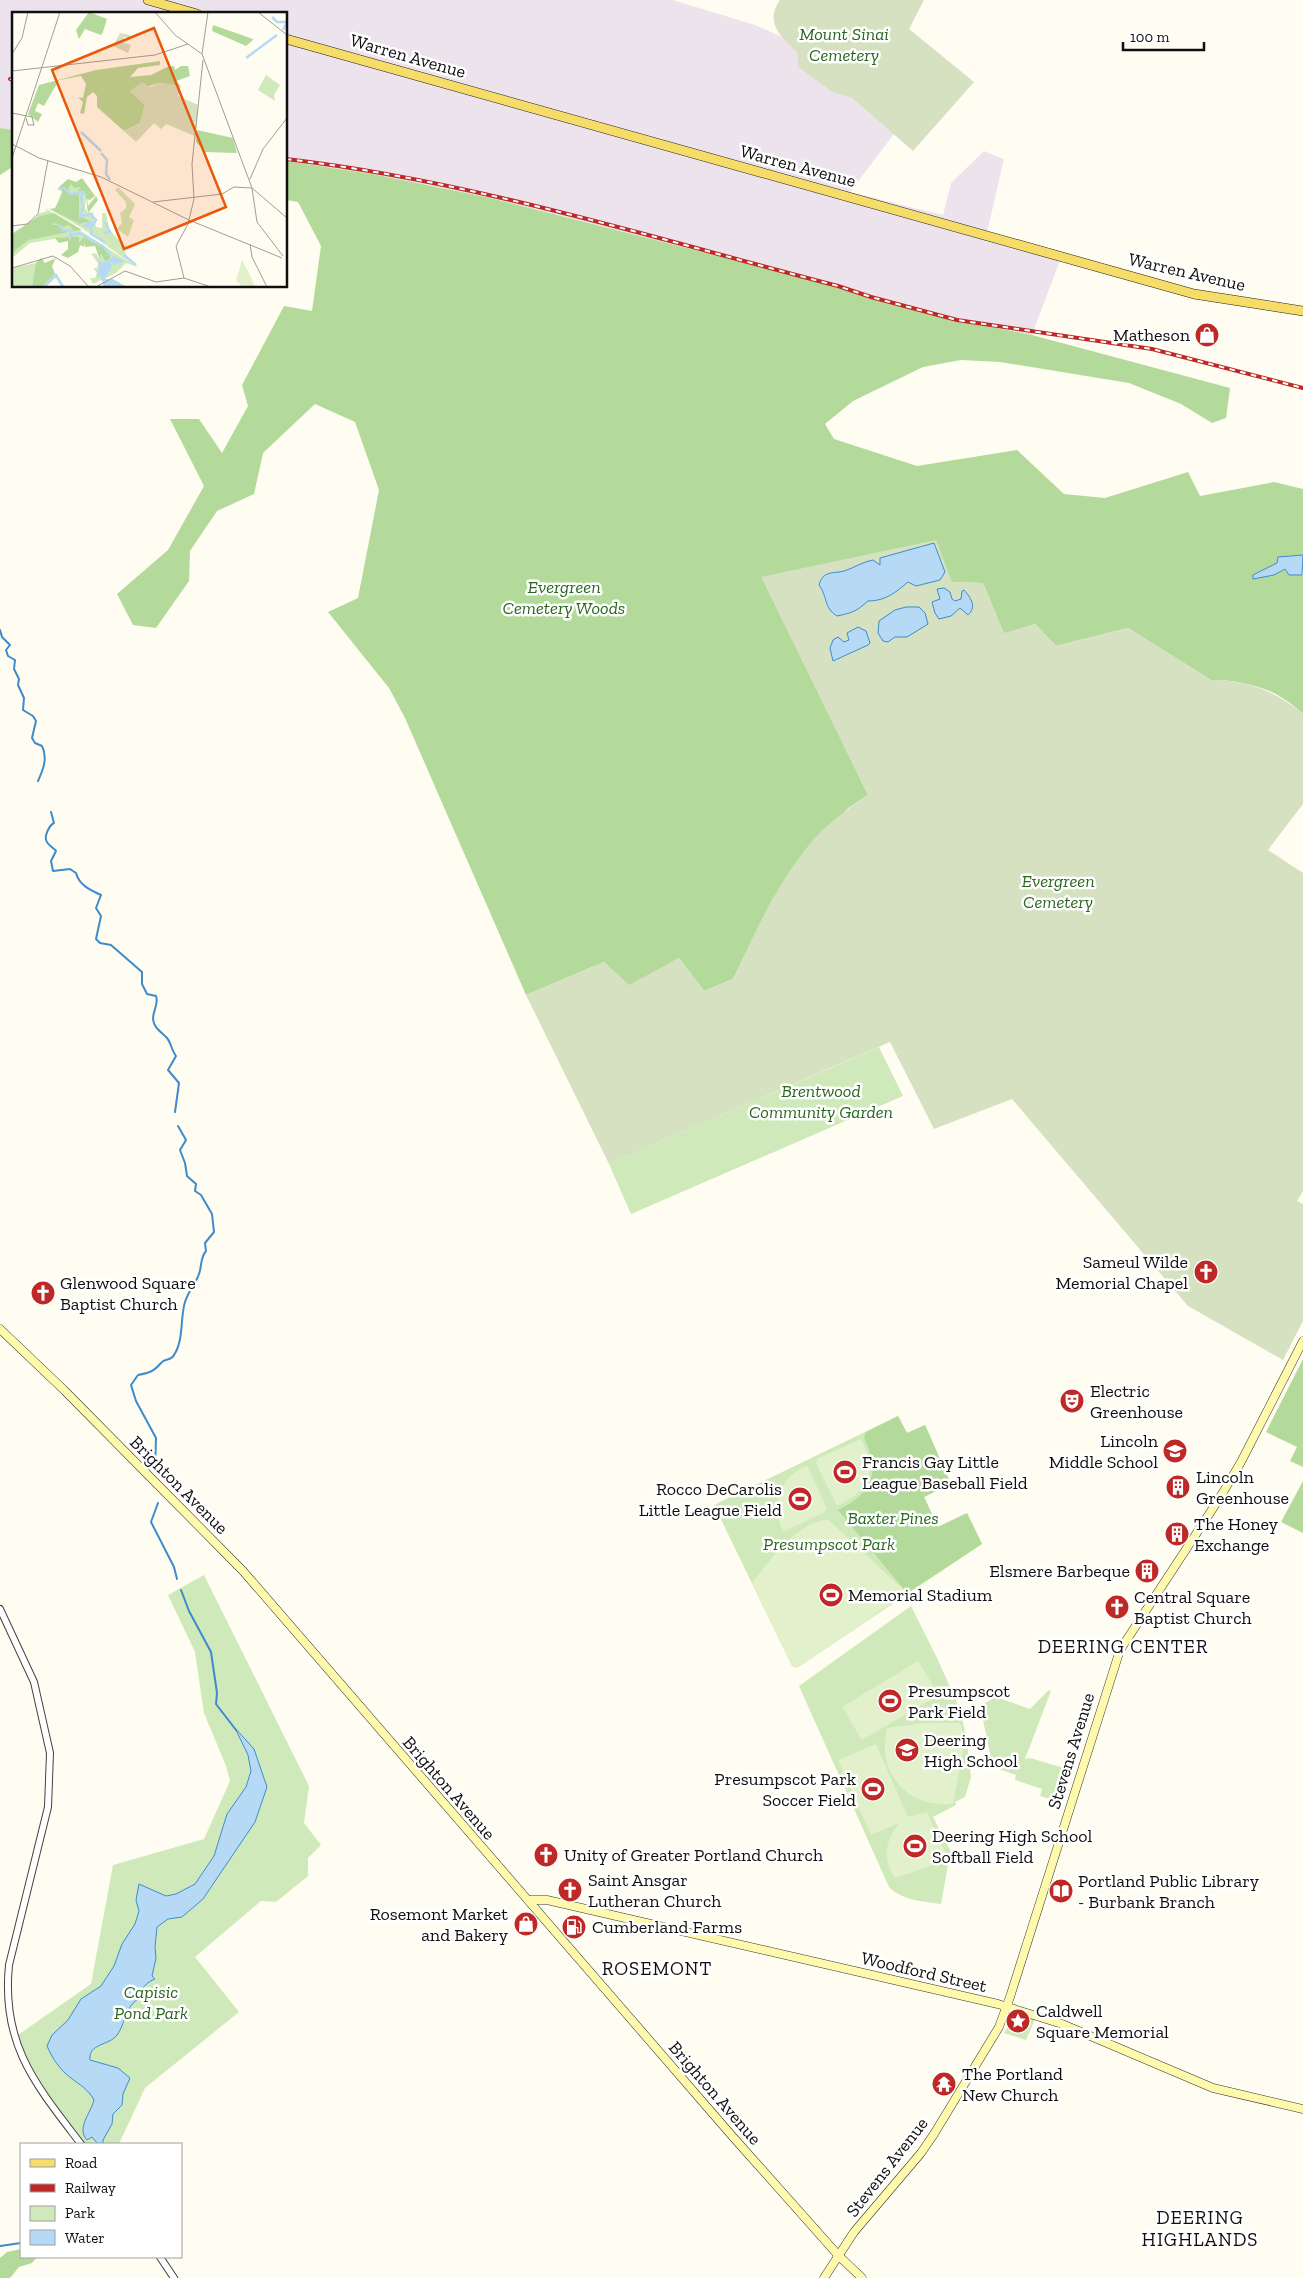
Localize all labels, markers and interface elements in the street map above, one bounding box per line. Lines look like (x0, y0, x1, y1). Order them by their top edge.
inset map (12, 12, 288, 288)
scale bar (1123, 20, 1204, 52)
park label: Mount Sinai Cemetery (799, 23, 889, 66)
text: 100 m (1130, 28, 1169, 46)
street label: Warren Avenue (348, 29, 468, 83)
street label: Warren Avenue (738, 140, 858, 192)
street label: Warren Avenue (1126, 248, 1248, 296)
shop icon: Matheson (1194, 322, 1220, 348)
place label: Matheson (1113, 324, 1191, 346)
park label: Evergreen Cemetery Woods (503, 576, 625, 619)
park label: Evergreen Cemetery (1021, 870, 1095, 913)
park label: Brentwood Community Garden (749, 1080, 893, 1123)
place label: Sameul Wilde Memorial Chapel (1056, 1251, 1188, 1294)
church icon: Sameul Wilde Memorial Chapel (1193, 1259, 1219, 1285)
place label: Glenwood Square Baptist Church (60, 1272, 196, 1315)
church icon: Glenwood Square Baptist Church (30, 1280, 56, 1306)
place label: Electric Greenhouse (1090, 1380, 1183, 1423)
theatre icon: Electric Greenhouse (1059, 1388, 1085, 1414)
place label: Lincoln Middle School (1049, 1430, 1159, 1473)
street label: Brighton Avenue (125, 1431, 233, 1539)
school or university icon: Lincoln Middle School (1162, 1438, 1188, 1464)
place label: Francis Gay Little League Baseball Field (862, 1451, 1028, 1494)
sports icon: Francis Gay Little League Baseball Field (832, 1459, 858, 1485)
place label: Lincoln Greenhouse (1196, 1466, 1289, 1509)
building icon: Lincoln Greenhouse (1165, 1474, 1191, 1500)
place label: Rocco DeCarolis Little League Field (639, 1478, 782, 1521)
sports icon: Rocco DeCarolis Little League Field (787, 1486, 813, 1512)
park label: Baxter Pines (847, 1507, 939, 1529)
place label: The Honey Exchange (1194, 1513, 1279, 1556)
building icon: The Honey Exchange (1164, 1521, 1190, 1547)
park label: Presumpscot Park (763, 1533, 895, 1555)
building icon: Elsmere Barbeque (1134, 1558, 1160, 1584)
place label: Elsmere Barbeque (989, 1560, 1130, 1582)
sports icon: Memorial Stadium (818, 1582, 844, 1608)
place label: Memorial Stadium (848, 1584, 993, 1606)
place label: Central Square Baptist Church (1134, 1586, 1252, 1629)
church icon: Central Square Baptist Church (1104, 1594, 1130, 1620)
district label: DEERING CENTER (1038, 1635, 1208, 1658)
place label: Presumpscot Park Field (908, 1680, 1010, 1723)
sports icon: Presumpscot Park Field (877, 1688, 903, 1714)
street label: Stevens Avenue (1043, 1690, 1099, 1812)
place label: Deering High School (924, 1729, 1018, 1772)
street label: Brighton Avenue (398, 1732, 500, 1844)
school or university icon: Deering High School (894, 1737, 920, 1763)
place label: Presumpscot Park Soccer Field (714, 1768, 857, 1811)
sports icon: Presumpscot Park Soccer Field (860, 1776, 886, 1802)
place label: Deering High School Softball Field (932, 1825, 1092, 1868)
sports icon: Deering High School Softball Field (902, 1833, 928, 1859)
church icon: Unity of Greater Portland Church (533, 1842, 559, 1868)
place label: Unity of Greater Portland Church (564, 1844, 823, 1866)
place label: Saint Ansgar Lutheran Church (588, 1869, 721, 1912)
place label: Portland Public Library - Burbank Branch (1078, 1870, 1260, 1913)
church icon: Saint Ansgar Lutheran Church (557, 1877, 583, 1903)
library icon: Portland Public Library - Burbank Branch (1048, 1878, 1074, 1904)
place label: Rosemont Market and Bakery (370, 1903, 509, 1946)
shop icon: Rosemont Market and Bakery (513, 1911, 539, 1937)
fuel station icon: Cumberland Farms (561, 1914, 587, 1940)
place label: Cumberland Farms (592, 1916, 742, 1938)
street label: Woodford Street (859, 1947, 989, 1997)
district label: ROSEMONT (602, 1957, 712, 1980)
park label: Capisic Pond Park (114, 1981, 188, 2024)
place label: Caldwell Square Memorial (1036, 2000, 1169, 2043)
place icon: Caldwell Square Memorial (1005, 2008, 1031, 2034)
street label: Brighton Avenue (664, 2037, 766, 2149)
place label: The Portland New Church (962, 2063, 1063, 2106)
temple icon: The Portland New Church (931, 2071, 957, 2097)
street label: Stevens Avenue (841, 2113, 933, 2221)
legend (20, 2143, 182, 2258)
text: Road (65, 2154, 98, 2172)
text: Railway (65, 2179, 116, 2197)
text: Park (65, 2204, 95, 2222)
district label: DEERING HIGHLANDS (1142, 2206, 1258, 2251)
text: Water (65, 2229, 105, 2247)

